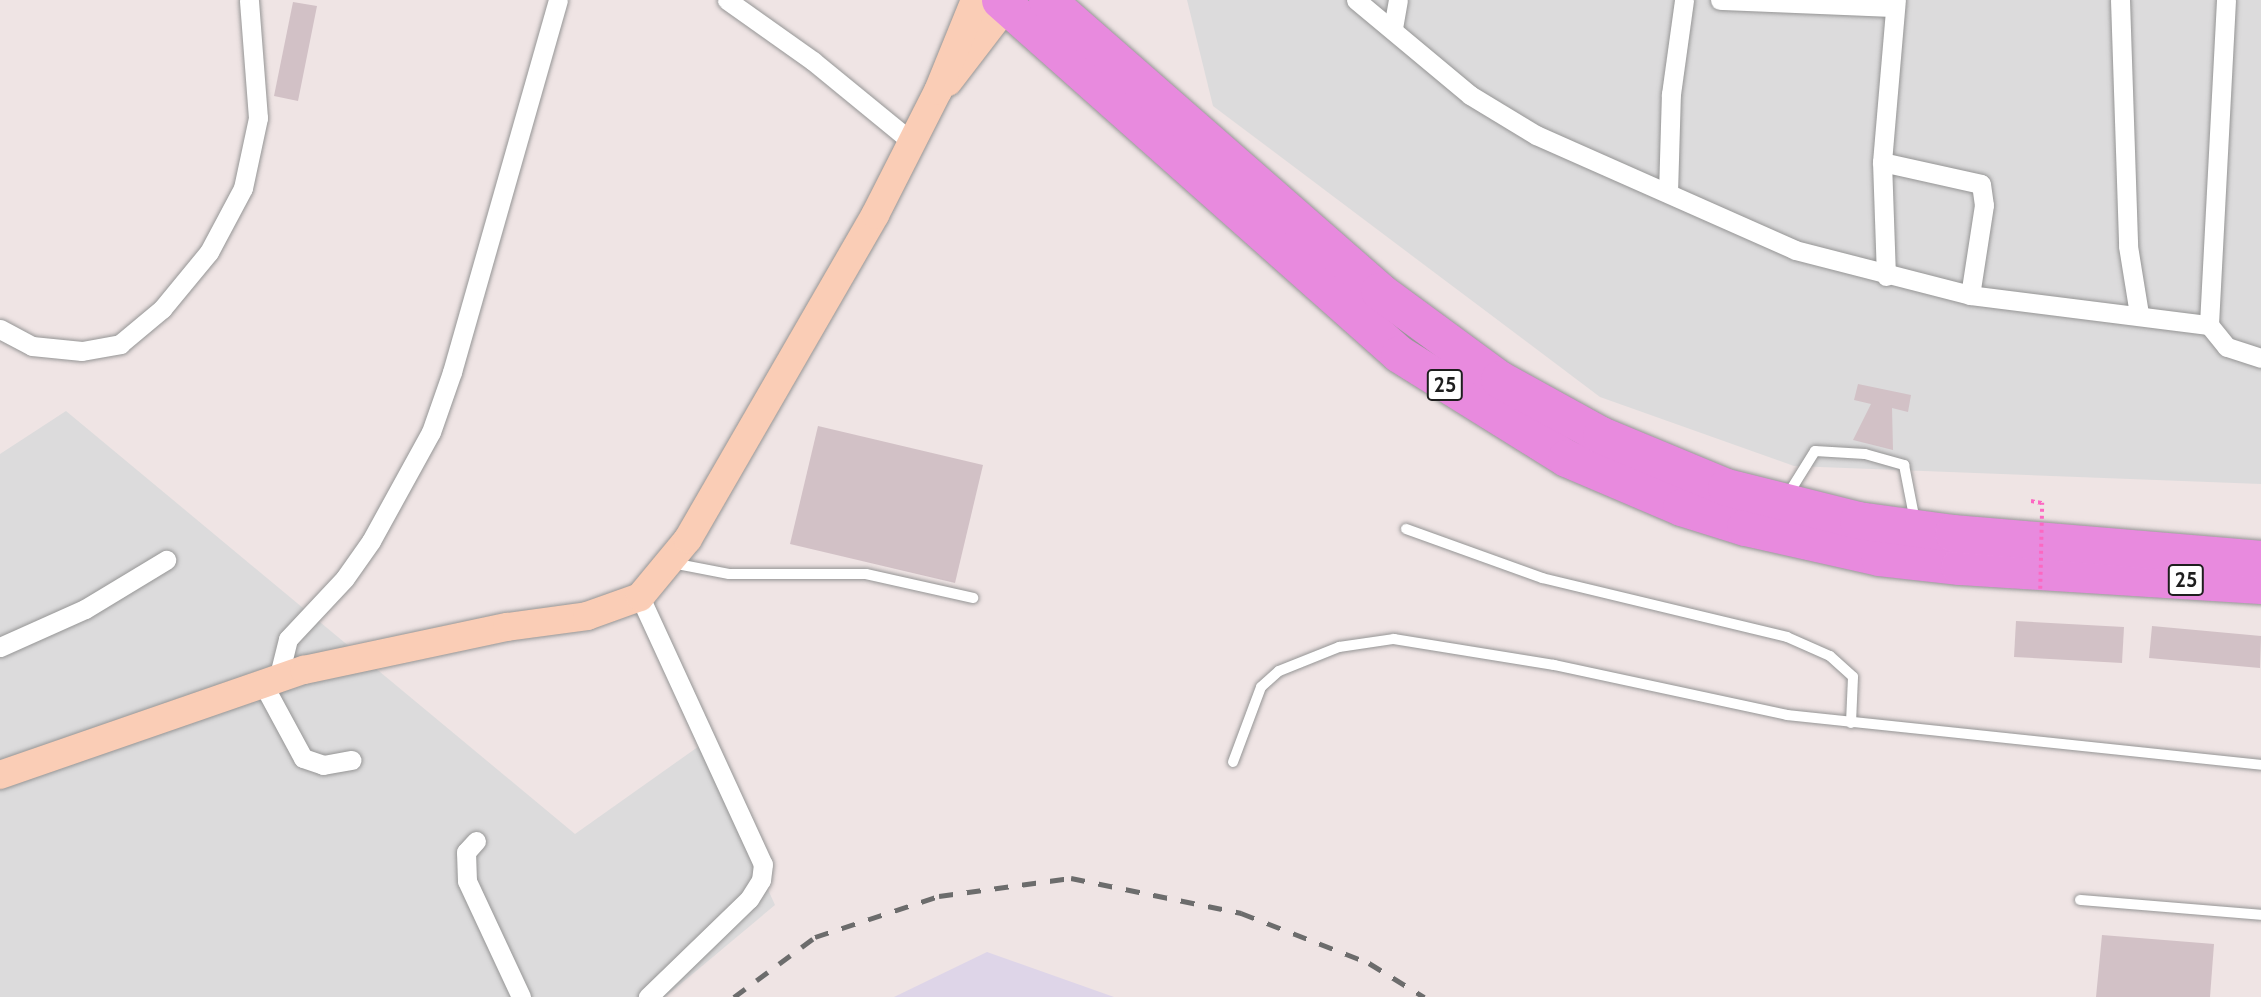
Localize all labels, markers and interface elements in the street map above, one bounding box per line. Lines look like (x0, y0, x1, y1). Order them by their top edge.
road number: 25 (1426, 368, 1464, 402)
road number: 25 (2167, 562, 2205, 598)

